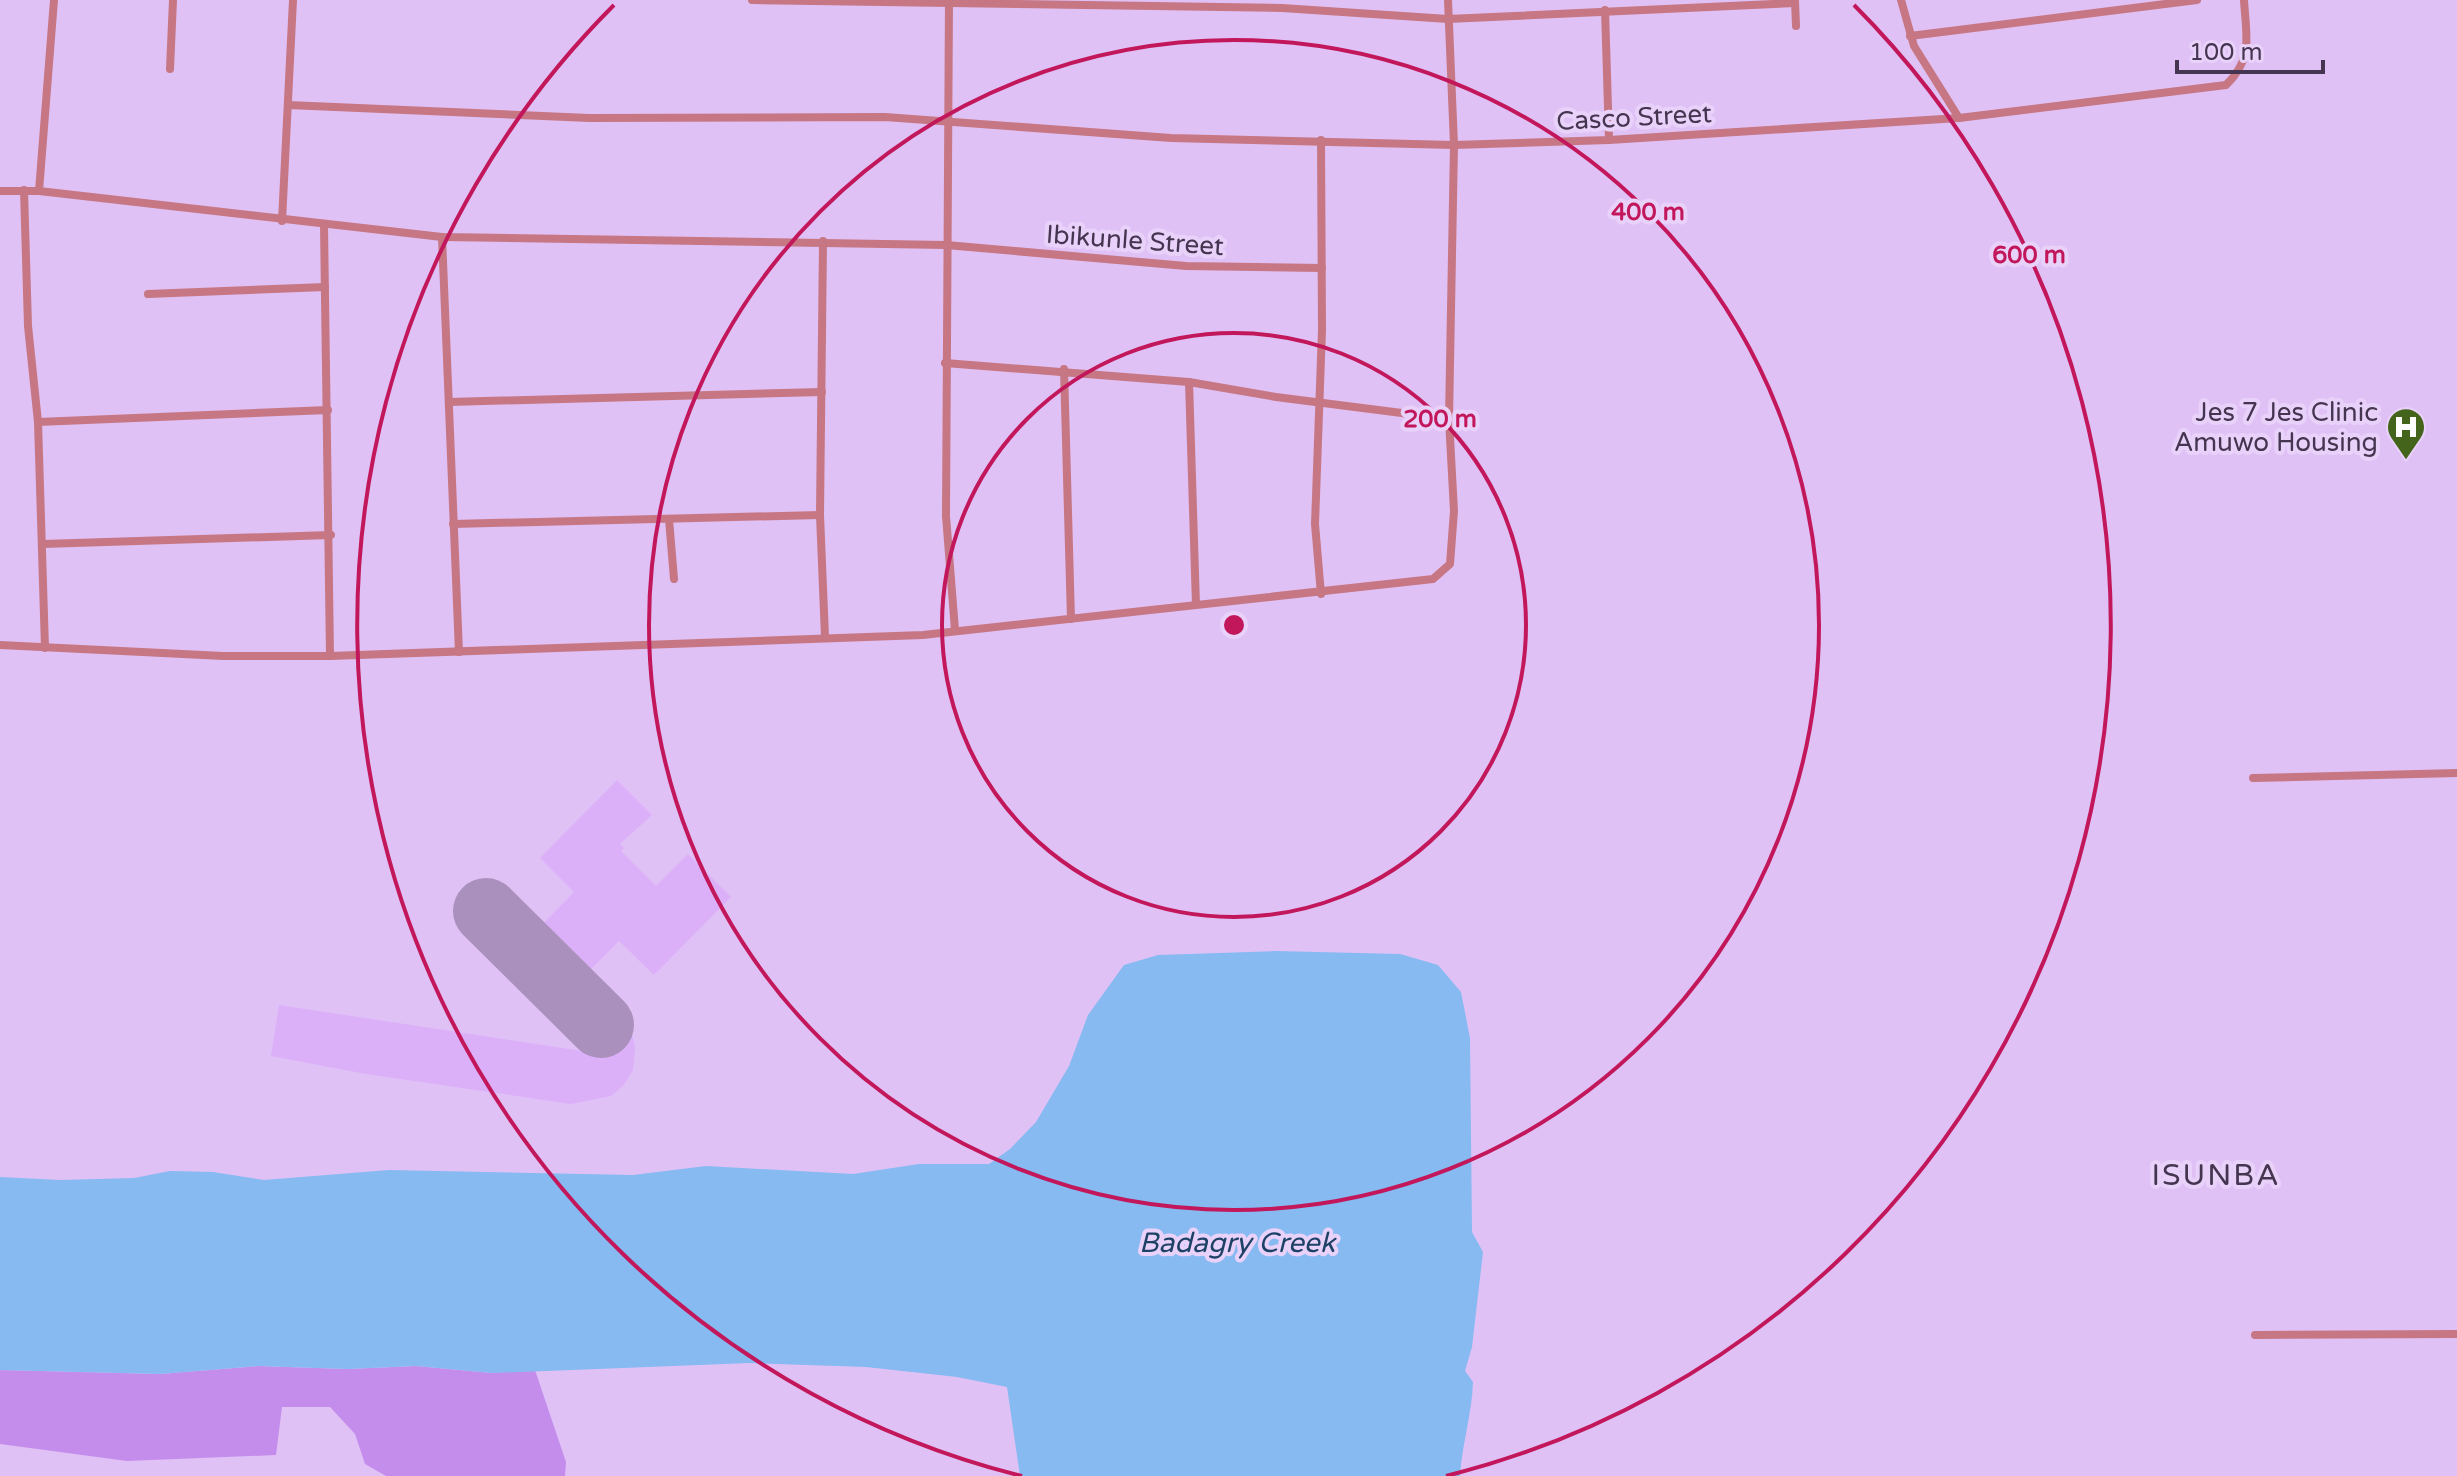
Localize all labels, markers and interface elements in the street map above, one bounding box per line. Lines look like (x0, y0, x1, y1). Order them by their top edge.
scale bar (2177, 24, 2323, 74)
text: 100 m (2189, 38, 2263, 67)
street label: Casco Street (1555, 98, 1713, 137)
text: 400 m (1611, 198, 1685, 227)
street label: Ibikunle Street (1045, 219, 1225, 262)
text: 600 m (1992, 241, 2066, 270)
place label: Jes 7 Jes Clinic Amuwo Housing (2174, 397, 2378, 458)
text: 200 m (1403, 405, 1477, 434)
hospital icon: Jes 7 Jes Clinic Amuwo Housing (2385, 406, 2427, 461)
centre of rings (1220, 611, 1248, 639)
district label: ISUNBA (2151, 1157, 2281, 1194)
water label: Badagry Creek (1139, 1226, 1337, 1260)

